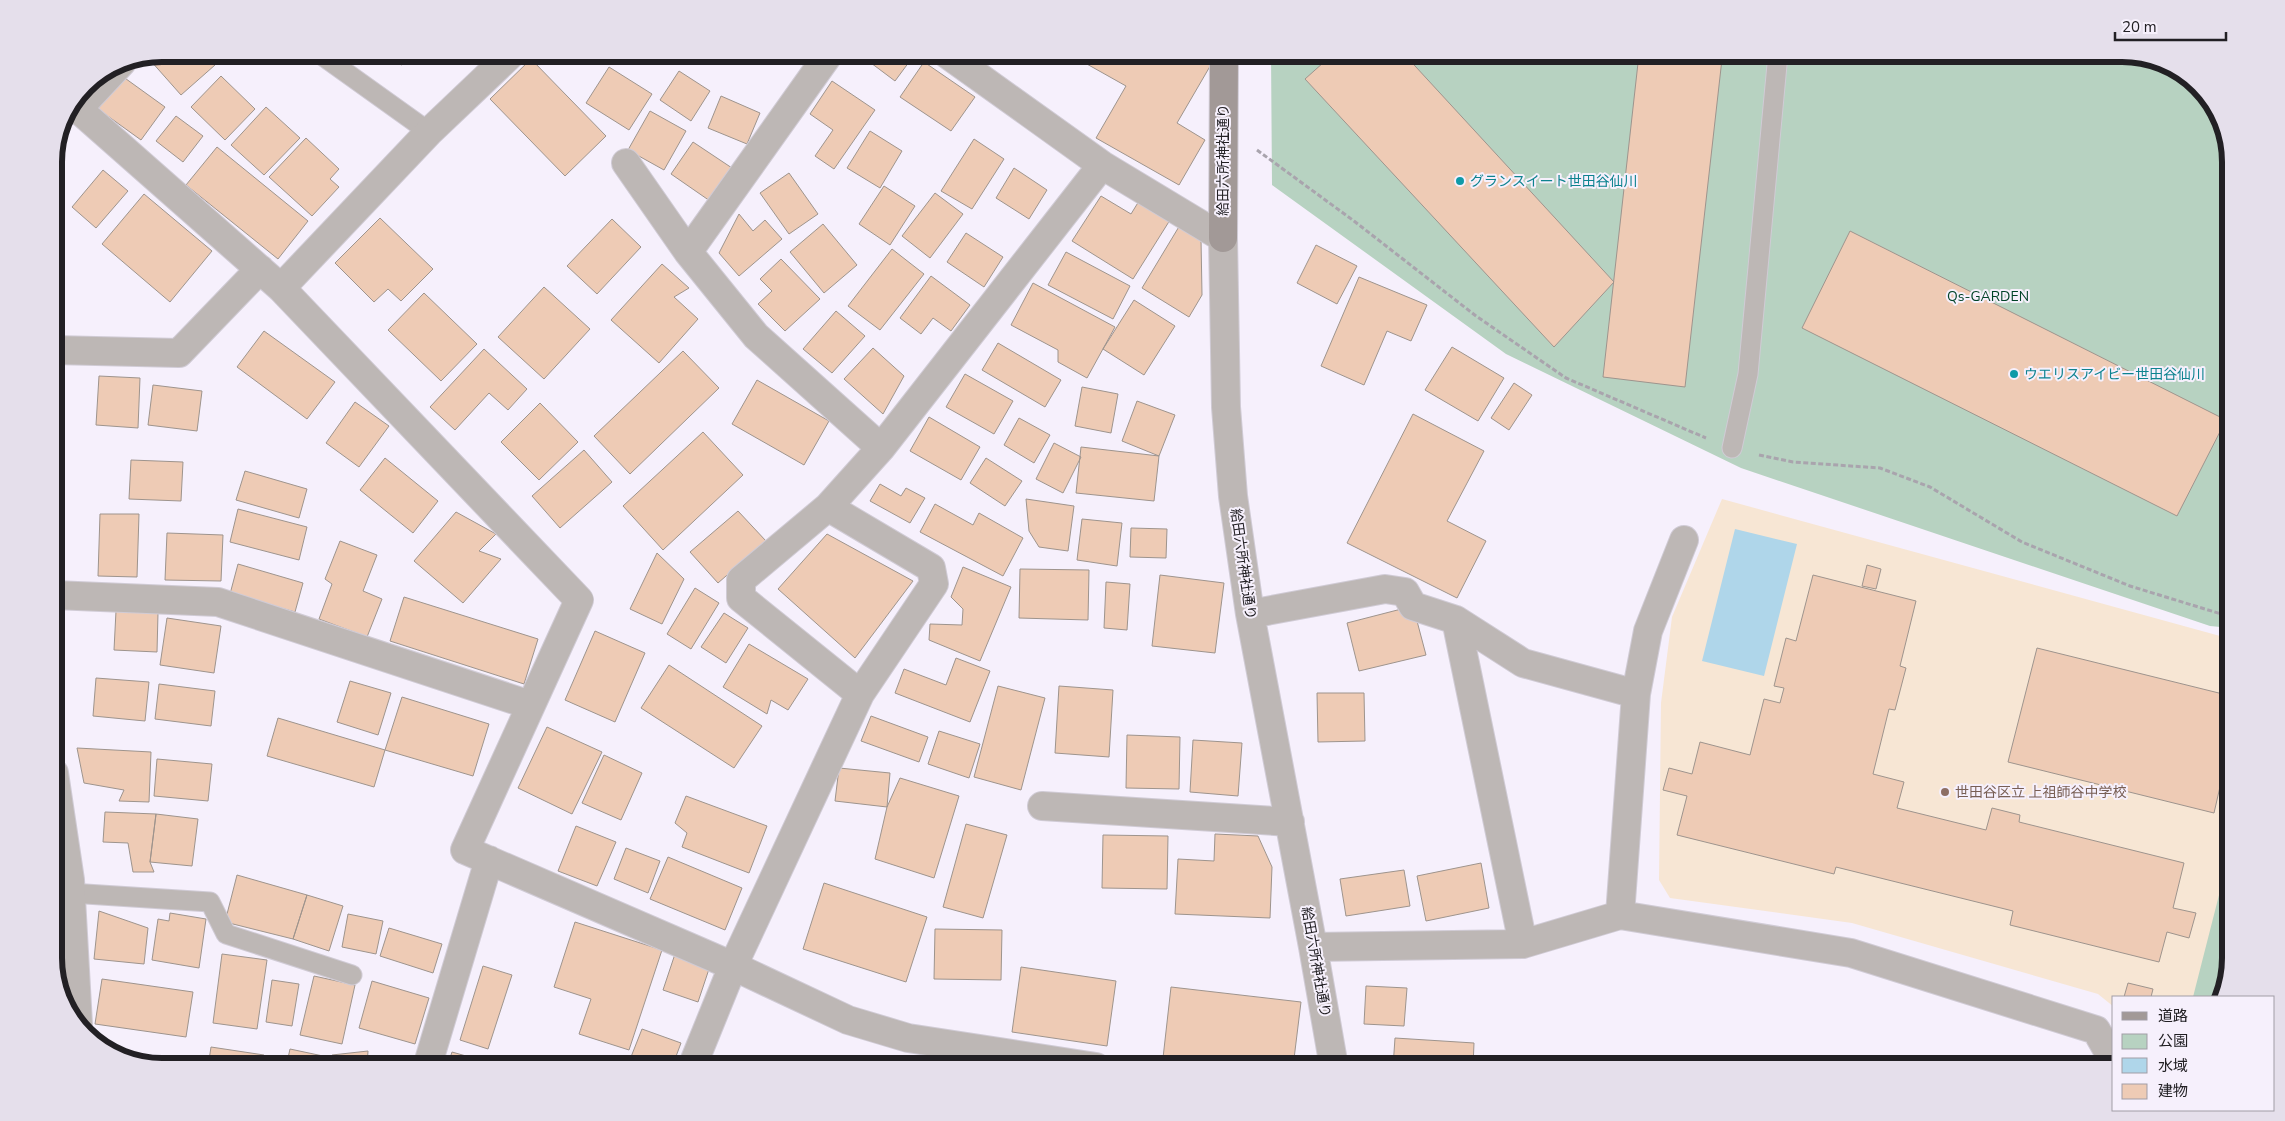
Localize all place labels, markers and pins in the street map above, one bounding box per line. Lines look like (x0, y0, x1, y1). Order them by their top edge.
place label: グランスイート世田谷仙川 (1470, 172, 1638, 191)
marker: グランスイート世田谷仙川 (1454, 175, 1466, 187)
place label: ウエリスアイビー世田谷仙川 (2024, 365, 2205, 384)
marker: ウエリスアイビー世田谷仙川 (2008, 368, 2020, 380)
place label: 世田谷区立 上祖師谷中学校 (1955, 783, 2127, 802)
marker: 世田谷区立 上祖師谷中学校 (1939, 786, 1951, 798)

